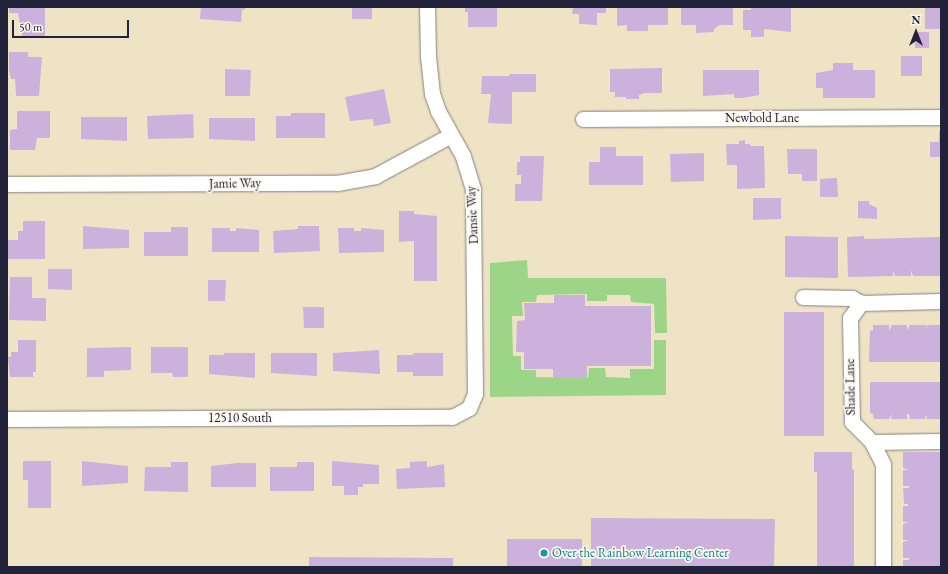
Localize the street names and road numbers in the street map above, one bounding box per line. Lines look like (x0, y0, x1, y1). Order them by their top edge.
street label: Newbold Lane (725, 110, 799, 126)
street label: Jamie Way (209, 176, 261, 192)
street label: Dansie Way (464, 185, 482, 245)
street label: Shade Lane (843, 358, 859, 416)
street label: 12510 South (208, 410, 272, 426)

